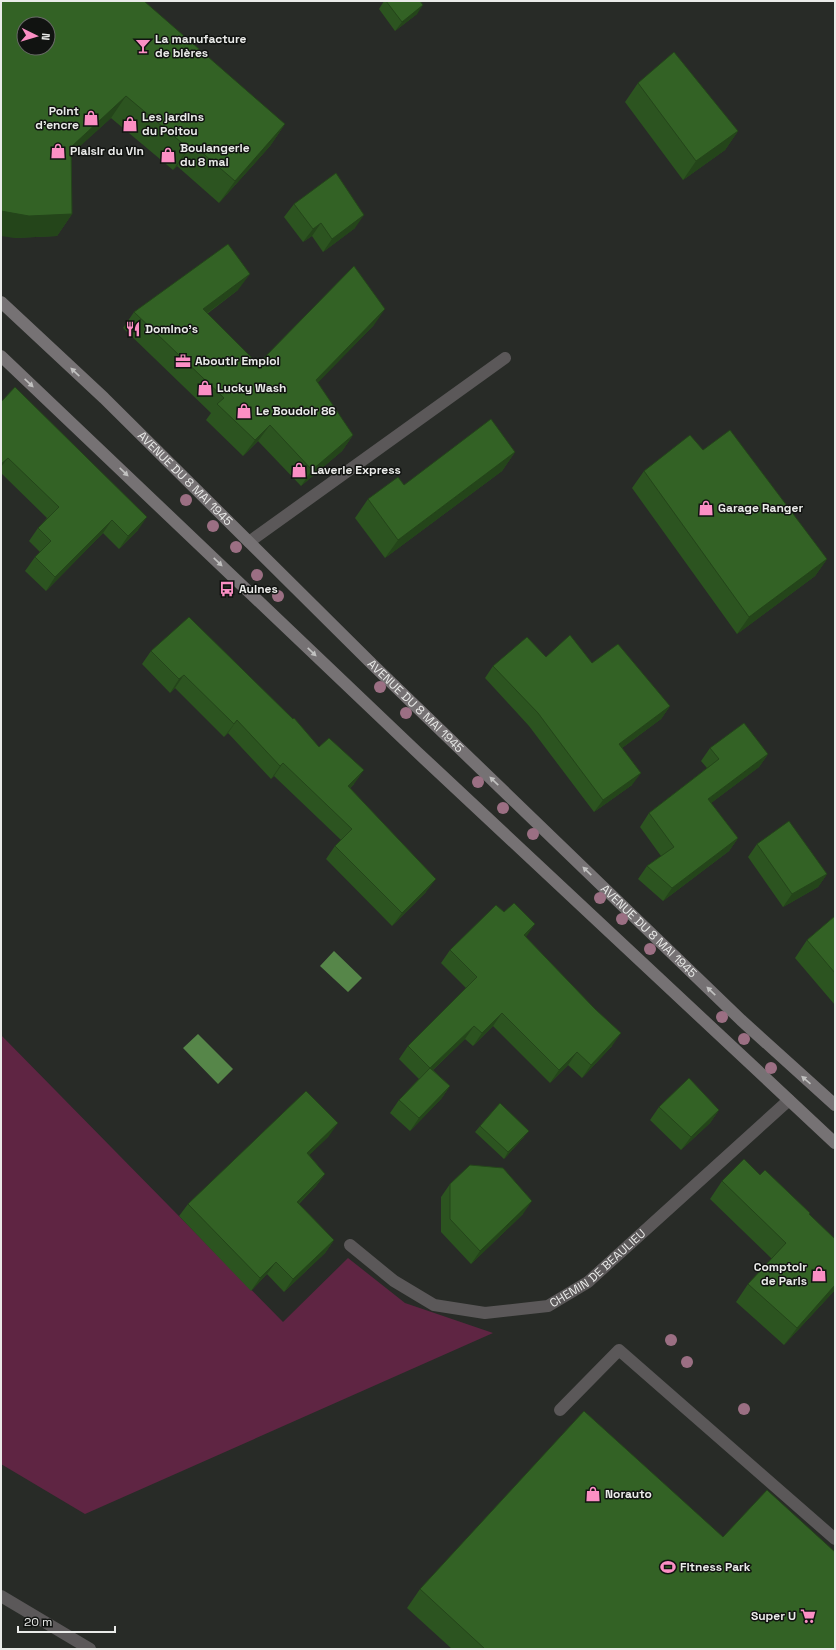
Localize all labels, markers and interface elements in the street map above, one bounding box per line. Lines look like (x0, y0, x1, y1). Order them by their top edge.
north arrow (16, 16, 56, 56)
place label: La manufacture de bières (155, 31, 247, 61)
text: N (39, 33, 53, 41)
bar icon: La manufacture de bières (134, 37, 152, 55)
place label: Point d'encre (35, 103, 79, 133)
shop icon: Point d'encre (82, 109, 100, 127)
place label: Les jardins du Poitou (142, 109, 204, 139)
shop icon: Les jardins du Poitou (121, 115, 139, 133)
place label: Boulangerie du 8 mai (180, 140, 250, 170)
shop icon: Plaisir du Vin (49, 142, 67, 160)
place label: Plaisir du Vin (70, 143, 144, 159)
shop icon: Boulangerie du 8 mai (159, 146, 177, 164)
restaurant icon: Domino's (124, 320, 142, 338)
place label: Domino's (145, 321, 198, 337)
office icon: Aboutir Emploi (174, 352, 192, 370)
place label: Aboutir Emploi (195, 353, 280, 369)
one-way arrow (71, 368, 80, 377)
one-way arrow (25, 378, 34, 387)
shop icon: Lucky Wash (196, 379, 214, 397)
place label: Lucky Wash (217, 380, 286, 396)
shop icon: Le Boudoir 86 (235, 402, 253, 420)
place label: Le Boudoir 86 (256, 403, 336, 419)
street label: AVENUE DU 8 MAI 1945 (134, 428, 236, 529)
shop icon: Laverie Express (290, 461, 308, 479)
place label: Laverie Express (311, 462, 401, 478)
one-way arrow (119, 467, 129, 477)
shop icon: Garage Ranger (697, 499, 715, 517)
place label: Garage Ranger (718, 500, 803, 516)
one-way arrow (213, 557, 223, 567)
bus stop icon: Aulnes (218, 580, 236, 598)
place label: Aulnes (239, 581, 278, 597)
one-way arrow (307, 647, 317, 656)
street label: AVENUE DU 8 MAI 1945 (364, 656, 467, 756)
one-way arrow (489, 776, 499, 785)
one-way arrow (582, 866, 592, 876)
street label: AVENUE DU 8 MAI 1945 (597, 881, 700, 981)
one-way arrow (706, 986, 716, 995)
one-way arrow (800, 1075, 811, 1084)
street label: CHEMIN DE BEAULIEU (546, 1226, 649, 1311)
place label: Comptoir de Paris (754, 1259, 807, 1289)
shop icon: Comptoir de Paris (810, 1265, 828, 1283)
shop icon: Norauto (584, 1485, 602, 1503)
place label: Norauto (605, 1486, 652, 1502)
sports icon: Fitness Park (659, 1558, 677, 1576)
place label: Fitness Park (680, 1559, 751, 1575)
supermarket icon: Super U (799, 1607, 817, 1625)
scale bar (18, 1608, 115, 1634)
place label: Super U (751, 1608, 796, 1624)
text: 20 m (24, 1614, 52, 1630)

